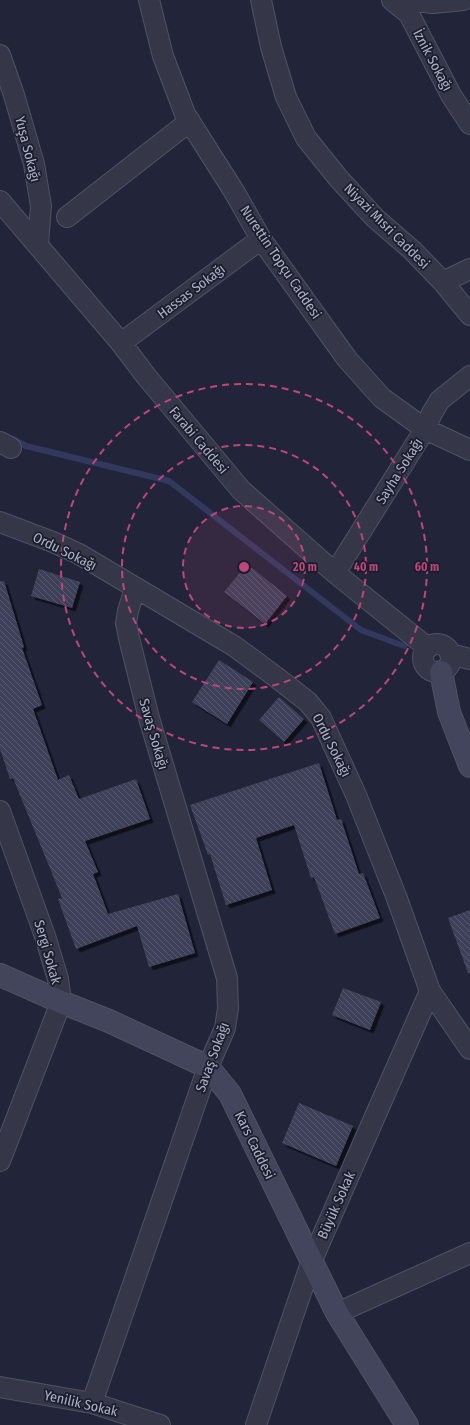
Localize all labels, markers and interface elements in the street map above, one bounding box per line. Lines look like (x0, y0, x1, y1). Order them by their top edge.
street label: İznik Sokağı (409, 26, 456, 94)
street label: Yuşa Sokağı (11, 115, 44, 184)
street label: Niyazi Mısri Caddesi (340, 180, 433, 273)
street label: Nurettin Topçu Caddesi (236, 202, 325, 322)
street label: Hassas Sokağı (154, 260, 229, 322)
street label: Farabi Caddesi (165, 403, 232, 478)
street label: Sayha Sokağı (372, 435, 426, 507)
street label: Ordu Sokağı (30, 529, 99, 574)
centre of rings (237, 560, 251, 574)
text: 20 m (292, 560, 317, 574)
text: 40 m (354, 560, 378, 574)
text: 60 m (415, 560, 439, 574)
street label: Savaş Sokağı (135, 697, 172, 772)
street label: Ordu Sokağı (308, 711, 355, 780)
street label: Sergi Sokak (30, 918, 65, 987)
street label: Savaş Sokağı (192, 1020, 233, 1094)
street label: Kars Caddesi (231, 1109, 278, 1182)
street label: Büyük Sokak (314, 1168, 359, 1242)
street label: Yenilik Sokak (42, 1387, 120, 1420)

